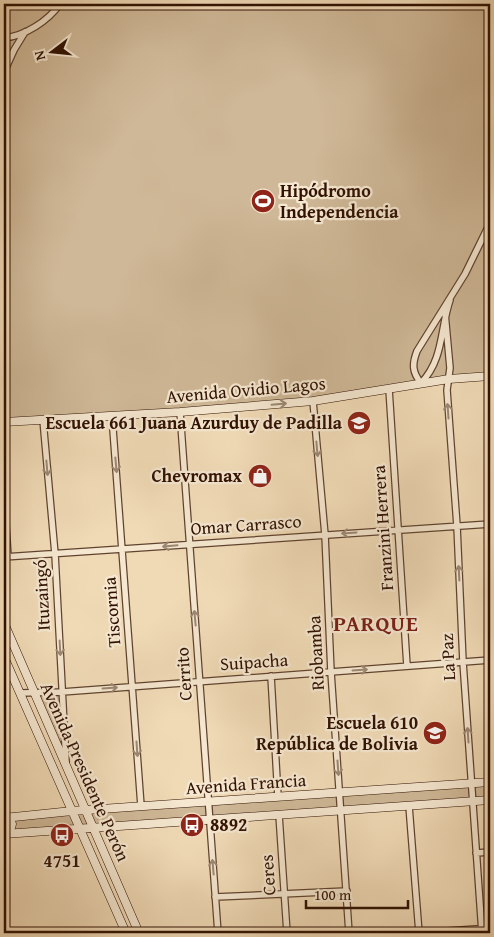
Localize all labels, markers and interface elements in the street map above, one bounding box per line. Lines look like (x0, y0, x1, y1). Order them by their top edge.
north arrow (28, 28, 78, 78)
text: N (28, 48, 50, 63)
place label: Hipódromo Independencia (280, 177, 399, 225)
sports icon: Hipódromo Independencia (250, 188, 276, 214)
street label: Avenida Ovidio Lagos (165, 369, 327, 410)
one-way arrow (271, 399, 287, 408)
one-way arrow (444, 403, 453, 419)
place label: Escuela 661 Juana Azurduy de Padilla (45, 409, 343, 436)
school or university icon: Escuela 661 Juana Azurduy de Padilla (346, 410, 372, 436)
one-way arrow (313, 441, 322, 457)
one-way arrow (111, 456, 121, 472)
one-way arrow (42, 460, 52, 476)
place label: Chevromax (151, 462, 243, 489)
shop icon: Chevromax (247, 463, 273, 489)
street label: Franzini Herrera (365, 464, 400, 592)
street label: Omar Carrasco (190, 507, 302, 542)
one-way arrow (341, 528, 357, 538)
one-way arrow (162, 541, 178, 550)
street label: Ituzaingó (26, 559, 57, 631)
one-way arrow (455, 565, 464, 581)
street label: Tiscornia (96, 575, 127, 648)
district label: PARQUE (333, 607, 419, 639)
one-way arrow (190, 610, 200, 626)
street label: Riobamba (300, 614, 331, 691)
street label: La Paz (433, 633, 462, 681)
one-way arrow (55, 640, 64, 656)
street label: Cerrito (168, 646, 199, 702)
street label: Suipacha (219, 646, 289, 677)
one-way arrow (351, 665, 367, 674)
street label: Avenida Presidente Perón (34, 678, 137, 866)
one-way arrow (102, 684, 118, 693)
place label: Escuela 610 República de Bolivia (256, 709, 419, 757)
school or university icon: Escuela 610 República de Bolivia (422, 720, 448, 746)
one-way arrow (464, 727, 473, 743)
one-way arrow (132, 741, 141, 757)
one-way arrow (334, 760, 343, 776)
street label: Avenida Francia (185, 766, 307, 801)
place label: 8892 (210, 811, 247, 838)
bus stop icon: 8892 (179, 812, 205, 838)
bus stop icon: 4751 (49, 822, 75, 848)
place label: 4751 (43, 847, 81, 874)
street label: Ceres (253, 854, 282, 896)
one-way arrow (208, 860, 218, 876)
scale bar (306, 877, 409, 909)
text: 100 m (314, 884, 352, 905)

